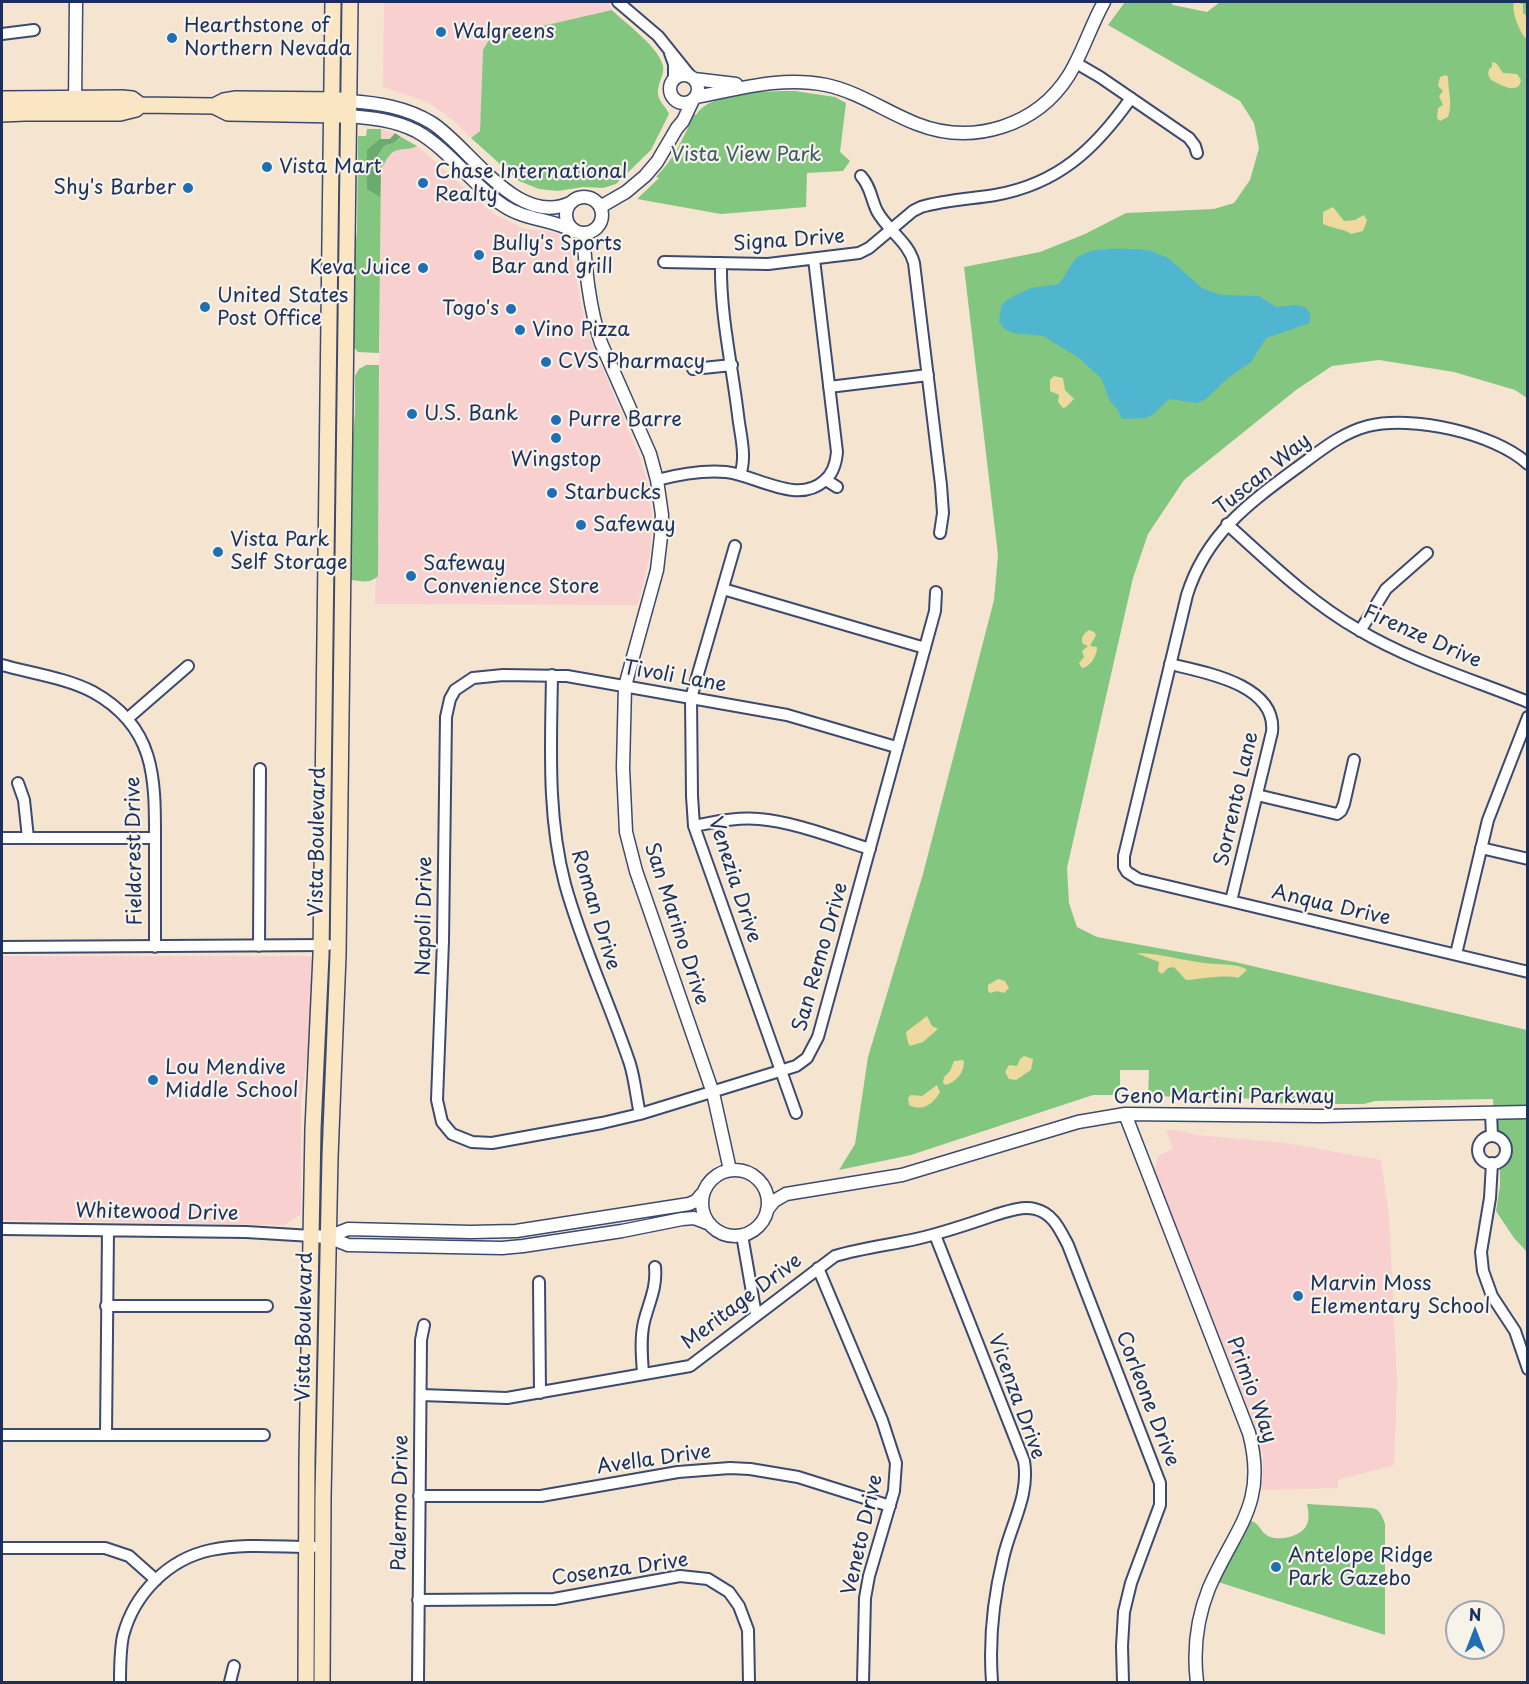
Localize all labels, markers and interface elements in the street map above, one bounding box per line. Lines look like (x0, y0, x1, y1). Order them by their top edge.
place label: Hearthstone of Northern Nevada (184, 14, 351, 61)
place label: Walgreens (453, 20, 555, 44)
marker: Walgreens (434, 25, 448, 39)
marker: Hearthstone of Northern Nevada (165, 31, 179, 45)
park label: Vista View Park (671, 143, 821, 167)
place label: Vista Mart (279, 155, 382, 179)
marker: Vista Mart (260, 160, 274, 174)
place label: Chase International Realty (435, 160, 627, 207)
place label: Shy's Barber (53, 176, 176, 200)
marker: Chase International Realty (416, 176, 430, 190)
marker: Shy's Barber (181, 181, 195, 195)
street label: Signa Drive (732, 225, 846, 257)
place label: Bully's Sports Bar and grill (491, 232, 622, 279)
marker: Bully's Sports Bar and grill (472, 248, 486, 262)
place label: Keva Juice (309, 256, 411, 280)
marker: Keva Juice (416, 261, 430, 275)
place label: United States Post Office (217, 284, 348, 331)
place label: Togo's (442, 297, 499, 321)
marker: United States Post Office (198, 300, 212, 314)
marker: Togo's (504, 302, 518, 316)
place label: Vino Pizza (532, 318, 630, 342)
marker: Vino Pizza (513, 323, 527, 337)
place label: CVS Pharmacy (558, 350, 705, 374)
marker: CVS Pharmacy (539, 355, 553, 369)
place label: U.S. Bank (424, 402, 518, 426)
marker: U.S. Bank (405, 407, 419, 421)
place label: Purre Barre (568, 408, 682, 432)
marker: Purre Barre (549, 413, 563, 427)
street label: Tuscan Way (1210, 429, 1316, 521)
marker: Wingstop (549, 431, 563, 445)
place label: Wingstop (511, 448, 601, 472)
place label: Starbucks (564, 481, 661, 505)
marker: Starbucks (545, 486, 559, 500)
place label: Safeway (593, 513, 675, 537)
marker: Safeway (574, 518, 588, 532)
place label: Vista Park Self Storage (230, 528, 348, 575)
marker: Vista Park Self Storage (211, 545, 225, 559)
place label: Safeway Convenience Store (423, 552, 599, 599)
marker: Safeway Convenience Store (404, 569, 418, 583)
street label: Firenze Drive (1359, 600, 1485, 674)
street label: Tivoli Lane (621, 656, 729, 698)
street label: Sorrento Lane (1210, 729, 1264, 869)
street label: Vista Boulevard (305, 767, 331, 917)
street label: Fieldcrest Drive (122, 776, 148, 926)
street label: Venezia Drive (702, 814, 766, 946)
street label: San Marino Drive (638, 840, 714, 1008)
street label: Roman Drive (565, 847, 625, 973)
street label: Napoli Drive (412, 856, 438, 976)
street label: San Remo Drive (788, 880, 854, 1034)
street label: Anqua Drive (1269, 881, 1393, 931)
place label: Lou Mendive Middle School (165, 1056, 298, 1103)
marker: Lou Mendive Middle School (146, 1073, 160, 1087)
street label: Geno Martini Parkway (1113, 1085, 1335, 1109)
street label: Whitewood Drive (75, 1200, 239, 1226)
street label: Meritage Drive (677, 1249, 807, 1355)
street label: Vista Boulevard (292, 1252, 318, 1402)
place label: Marvin Moss Elementary School (1310, 1272, 1490, 1319)
marker: Marvin Moss Elementary School (1291, 1289, 1305, 1303)
street label: Corleone Drive (1110, 1328, 1184, 1470)
street label: Vicenza Drive (982, 1331, 1050, 1463)
street label: Primio Way (1221, 1334, 1281, 1446)
street label: Palermo Drive (388, 1435, 414, 1571)
street label: Avella Drive (595, 1440, 713, 1480)
street label: Veneto Drive (837, 1472, 889, 1598)
place label: Antelope Ridge Park Gazebo (1288, 1544, 1433, 1591)
street label: Cosenza Drive (550, 1549, 690, 1591)
marker: Antelope Ridge Park Gazebo (1269, 1560, 1283, 1574)
north arrow (1445, 1600, 1505, 1660)
text: N (1469, 1602, 1481, 1626)

